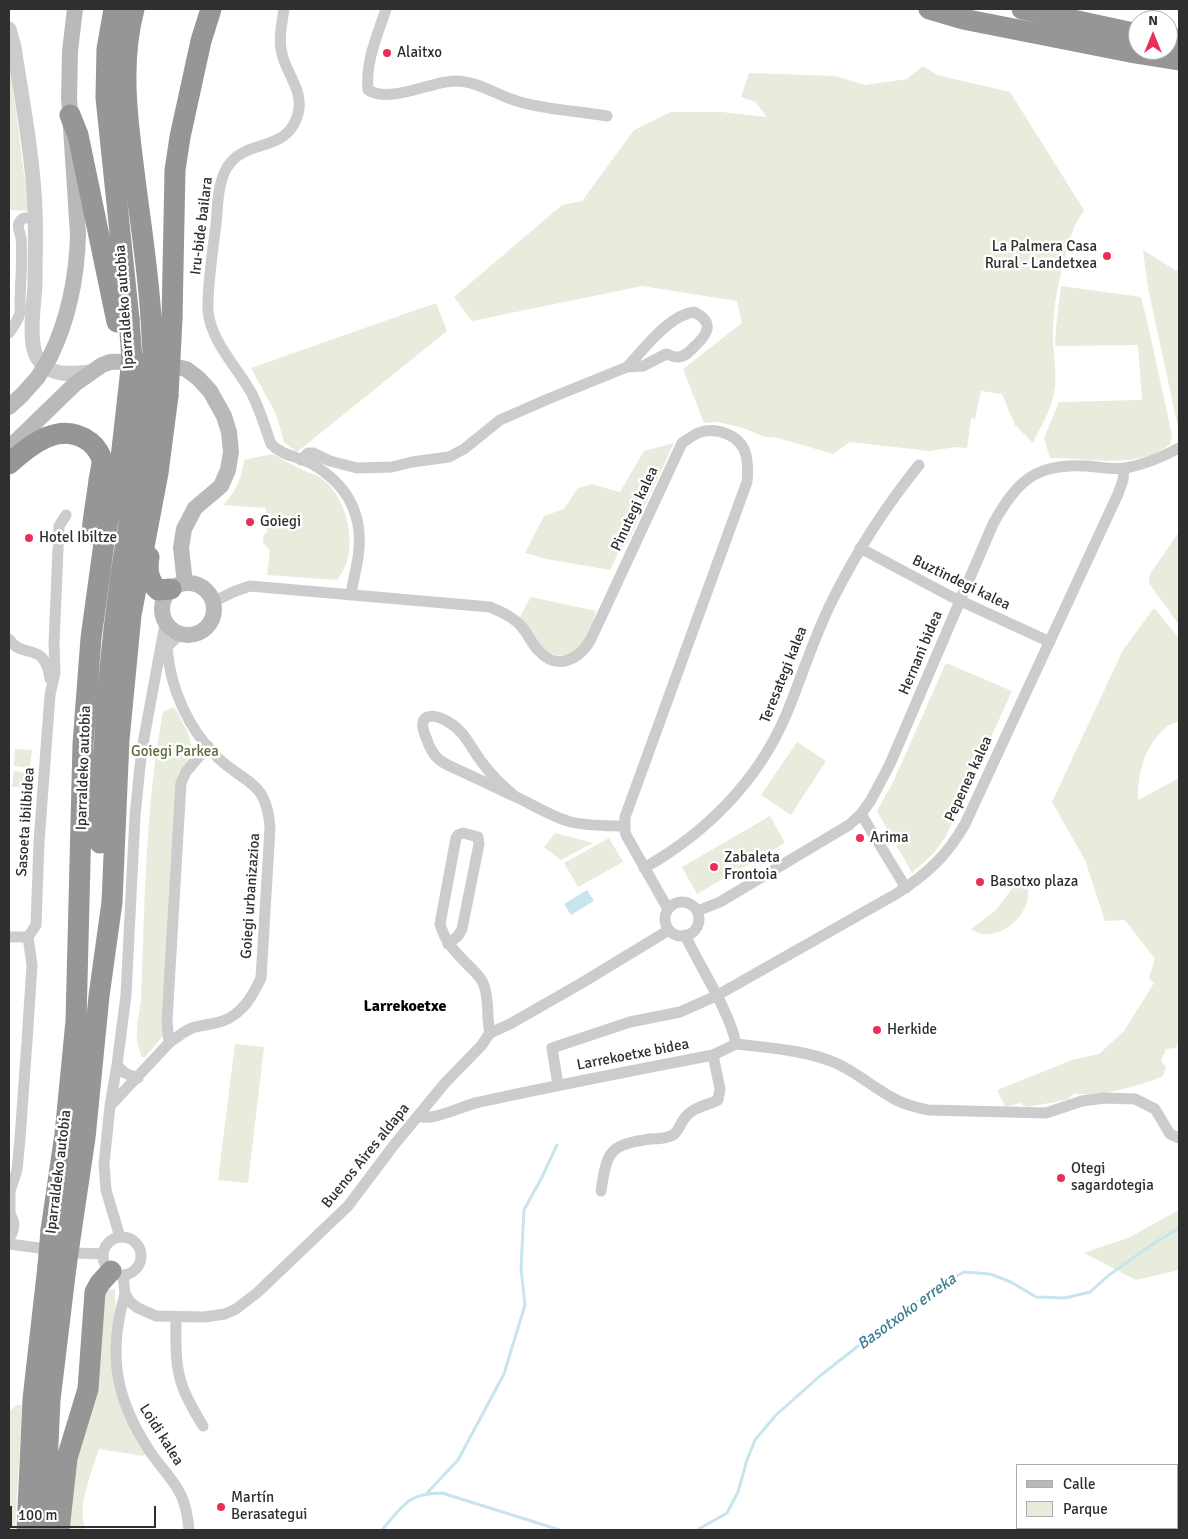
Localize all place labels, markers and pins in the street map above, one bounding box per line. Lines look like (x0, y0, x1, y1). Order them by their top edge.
place label: Alaitxo (397, 44, 442, 62)
marker: Alaitxo (381, 47, 393, 59)
place label: La Palmera Casa Rural - Landetxea (985, 238, 1097, 273)
marker: La Palmera Casa Rural - Landetxea (1101, 250, 1113, 262)
place label: Goiegi (260, 513, 301, 531)
marker: Goiegi (244, 516, 256, 528)
place label: Hotel Ibiltze (39, 529, 117, 547)
marker: Hotel Ibiltze (23, 532, 35, 544)
place label: Arima (870, 829, 909, 847)
marker: Arima (854, 832, 866, 844)
place label: Zabaleta Frontoia (724, 849, 780, 884)
marker: Zabaleta Frontoia (708, 861, 720, 873)
place label: Basotxo plaza (990, 873, 1078, 891)
marker: Basotxo plaza (974, 876, 986, 888)
place label: Herkide (887, 1021, 937, 1039)
marker: Herkide (871, 1024, 883, 1036)
place label: Otegi sagardotegia (1071, 1160, 1154, 1195)
marker: Otegi sagardotegia (1055, 1172, 1067, 1184)
place label: Martín Berasategui (231, 1489, 307, 1524)
marker: Martín Berasategui (215, 1501, 227, 1513)

